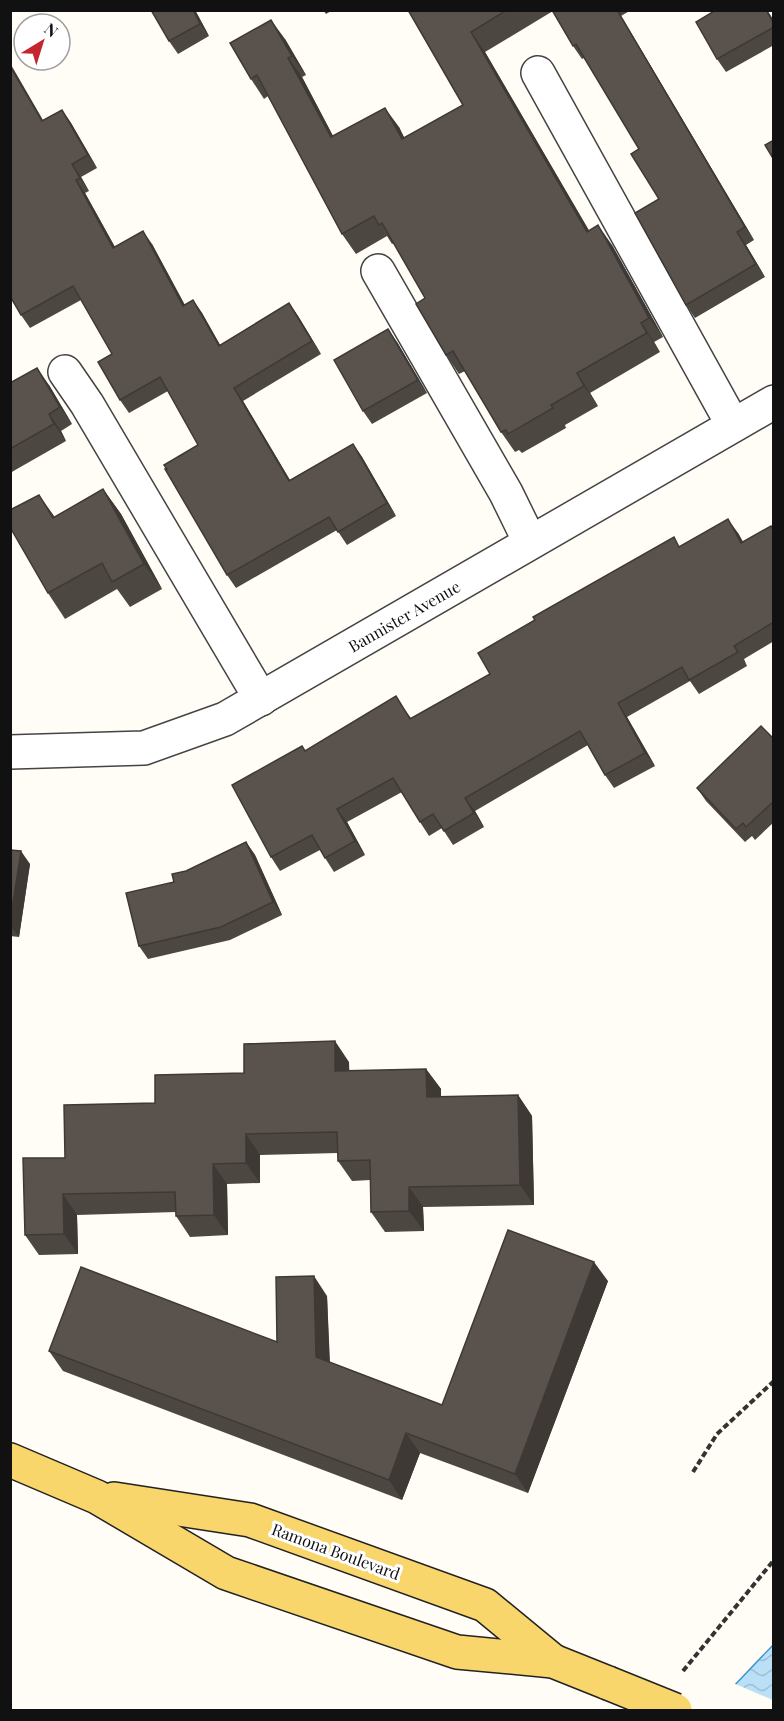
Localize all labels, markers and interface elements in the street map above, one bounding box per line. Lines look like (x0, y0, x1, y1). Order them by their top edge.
north arrow (12, 12, 72, 72)
text: N (41, 18, 63, 42)
street label: Bannister Avenue (344, 575, 464, 657)
street label: Ramona Boulevard (269, 1518, 403, 1584)

